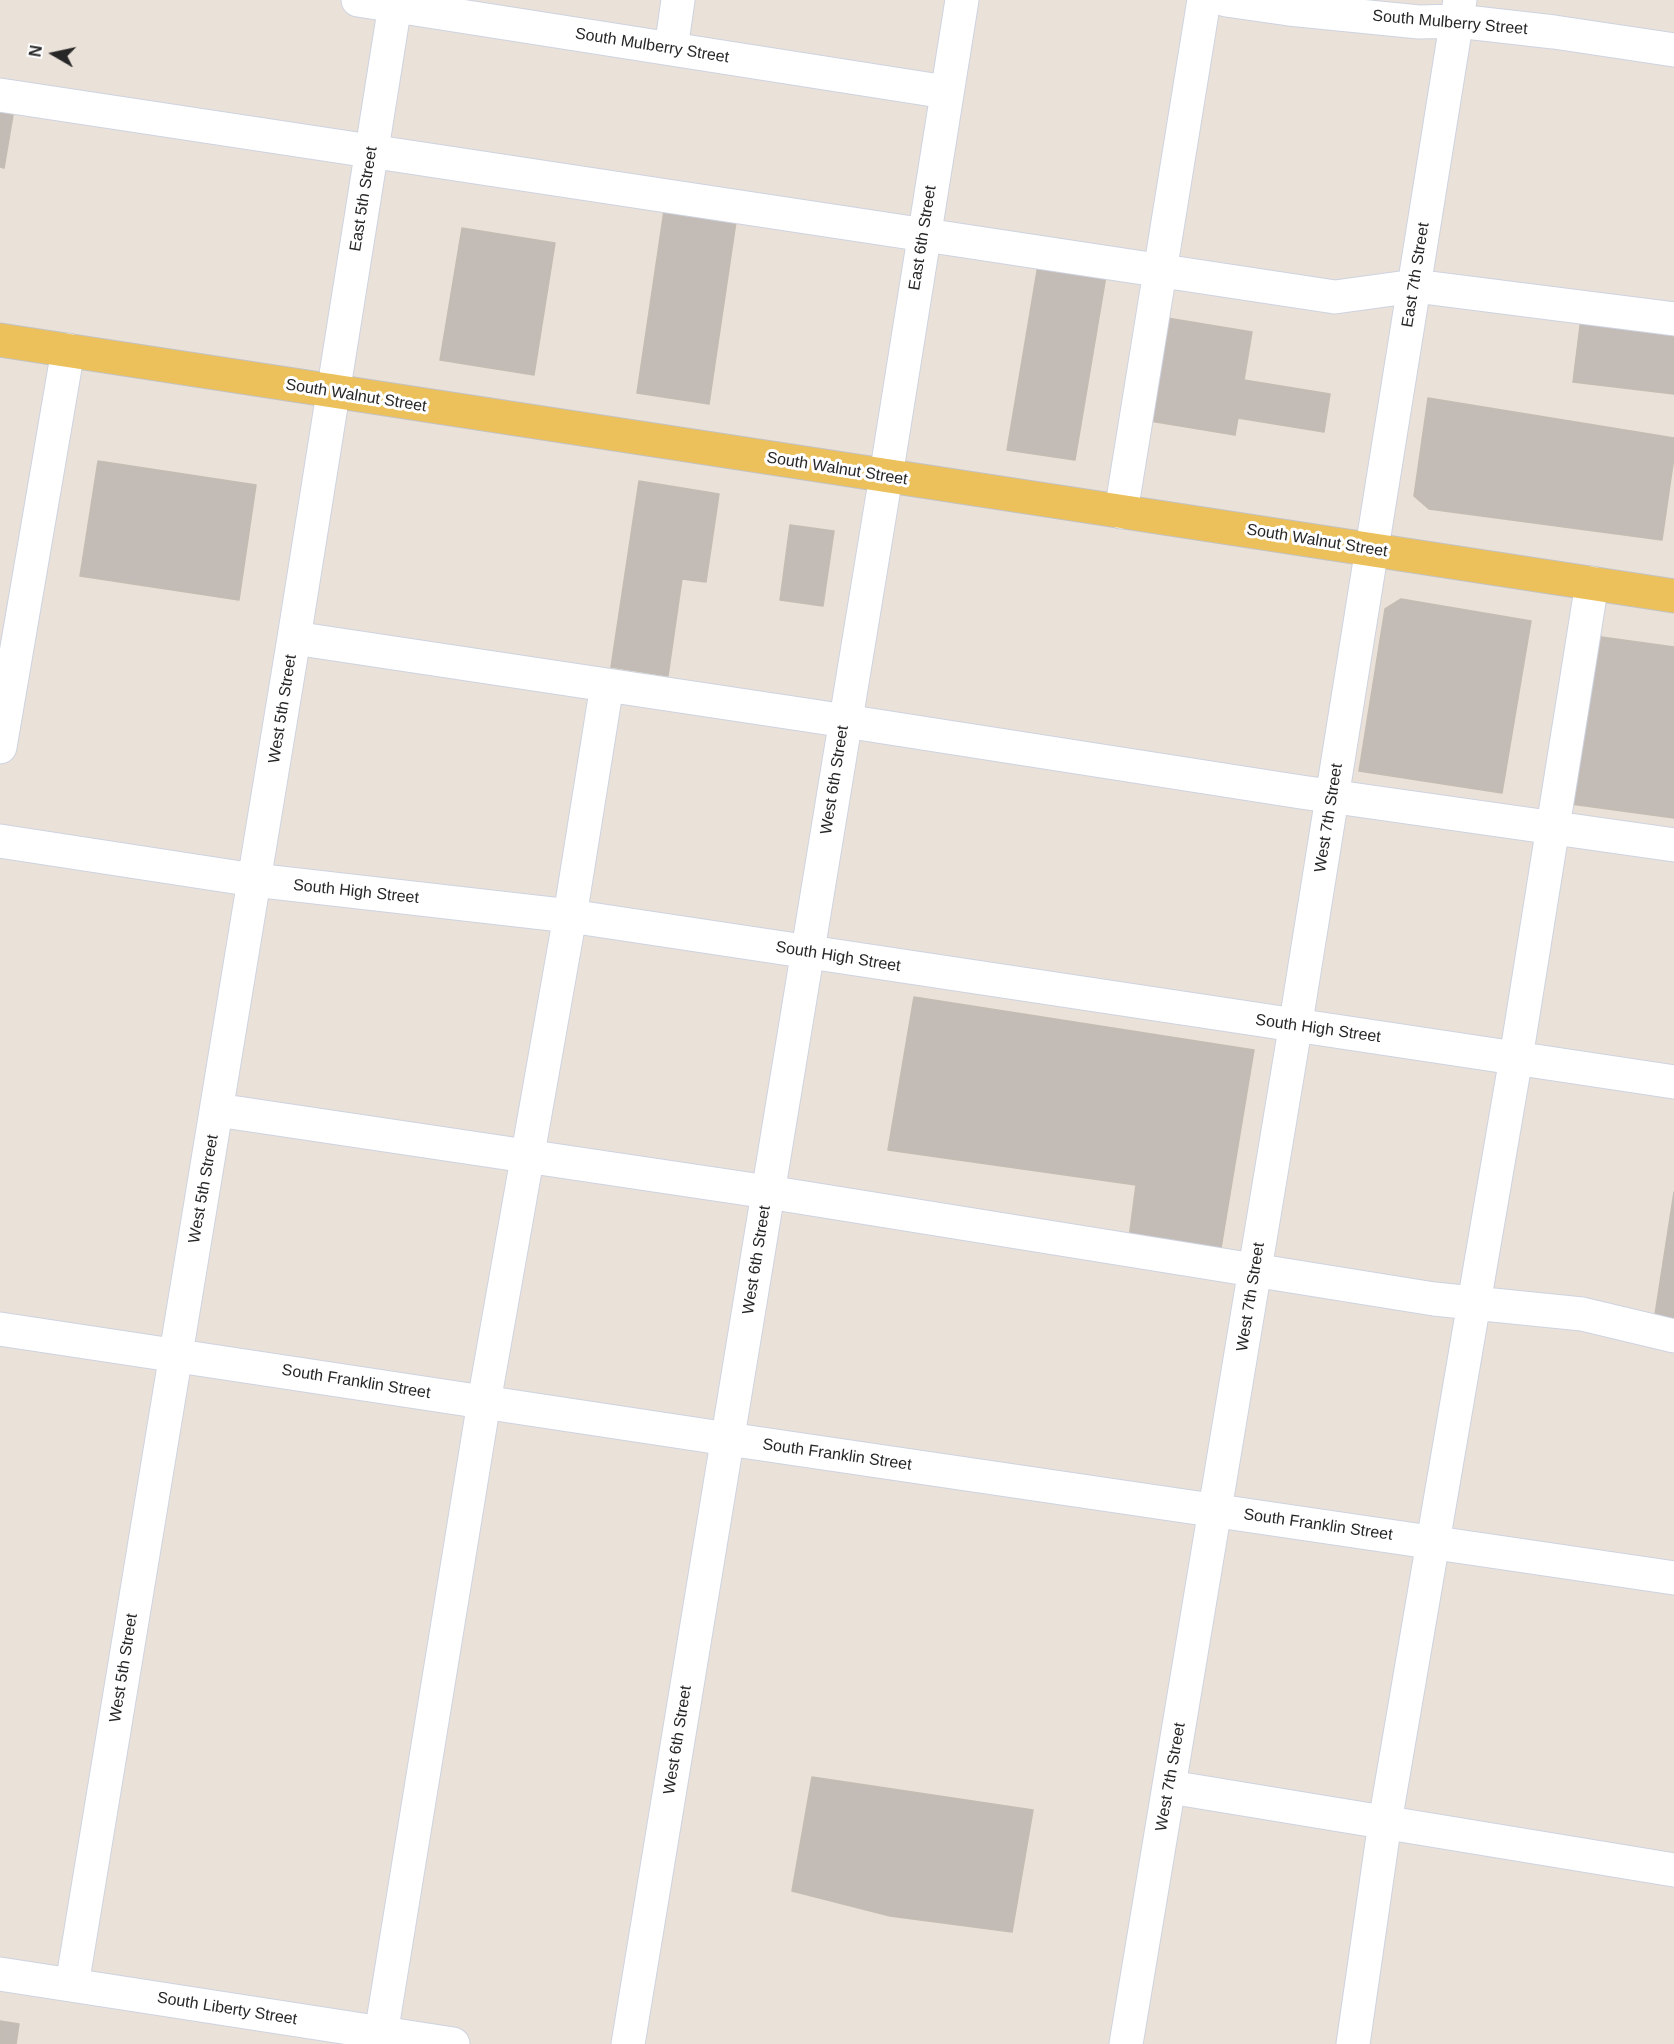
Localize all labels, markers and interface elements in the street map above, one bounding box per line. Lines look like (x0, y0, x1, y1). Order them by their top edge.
street label: South Mulberry Street (1372, 7, 1528, 39)
north arrow (24, 24, 84, 84)
street label: South Mulberry Street (574, 24, 730, 68)
text: N (26, 44, 45, 58)
street label: East 5th Street (346, 145, 382, 253)
street label: East 6th Street (905, 184, 941, 292)
street label: East 7th Street (1398, 221, 1434, 329)
street label: South Walnut Street (284, 375, 428, 417)
street label: South Walnut Street (765, 448, 909, 490)
street label: South Walnut Street (1245, 520, 1389, 562)
street label: West 5th Street (265, 653, 301, 765)
street label: West 6th Street (817, 724, 853, 836)
street label: West 7th Street (1311, 762, 1347, 874)
street label: South High Street (292, 876, 420, 908)
street label: South High Street (774, 938, 902, 976)
street label: South High Street (1254, 1011, 1382, 1047)
street label: West 5th Street (185, 1133, 223, 1245)
street label: West 6th Street (739, 1204, 775, 1316)
street label: West 7th Street (1233, 1241, 1269, 1353)
street label: South Franklin Street (280, 1361, 432, 1403)
street label: South Franklin Street (761, 1435, 913, 1475)
street label: South Franklin Street (1242, 1505, 1394, 1545)
street label: West 5th Street (106, 1612, 142, 1724)
street label: West 6th Street (660, 1684, 696, 1796)
street label: West 7th Street (1152, 1721, 1190, 1833)
street label: South Liberty Street (156, 1988, 298, 2030)

